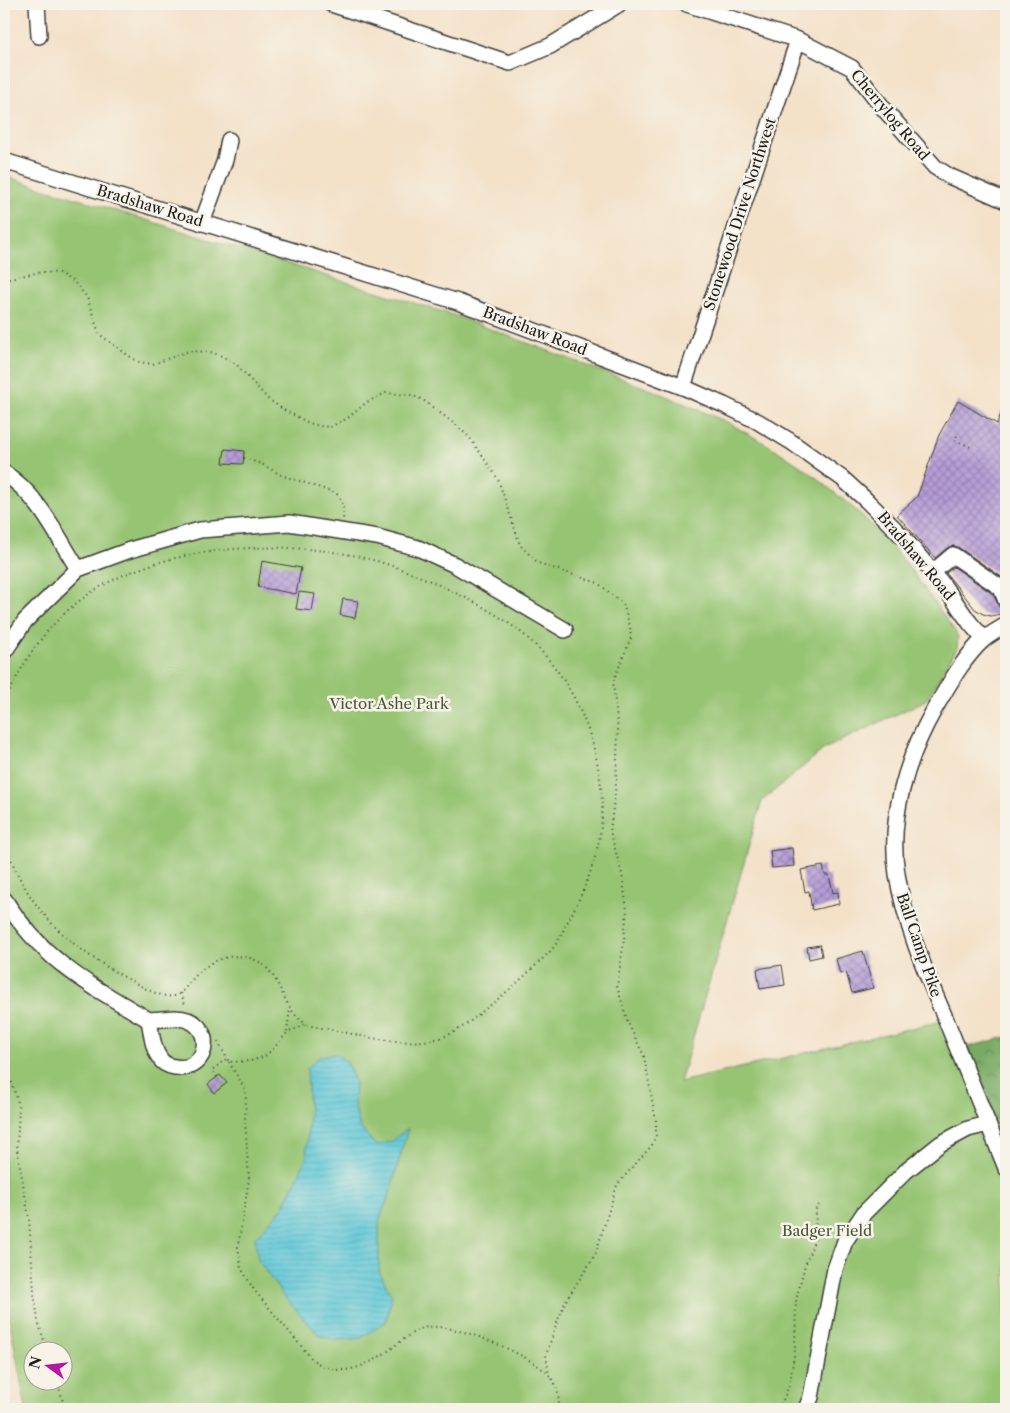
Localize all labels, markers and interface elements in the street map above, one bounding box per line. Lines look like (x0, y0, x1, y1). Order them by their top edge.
street label: Cherrylog Road (847, 65, 934, 164)
street label: Stonewood Drive Northwest (699, 114, 780, 313)
street label: Bradshaw Road (95, 180, 206, 231)
street label: Bradshaw Road (480, 302, 590, 359)
street label: Bradshaw Road (874, 507, 959, 604)
park label: Victor Ashe Park (328, 694, 450, 713)
street label: Ball Camp Pike (893, 890, 946, 999)
park label: Badger Field (782, 1221, 872, 1240)
north arrow (22, 1340, 72, 1390)
text: N (25, 1354, 46, 1371)

